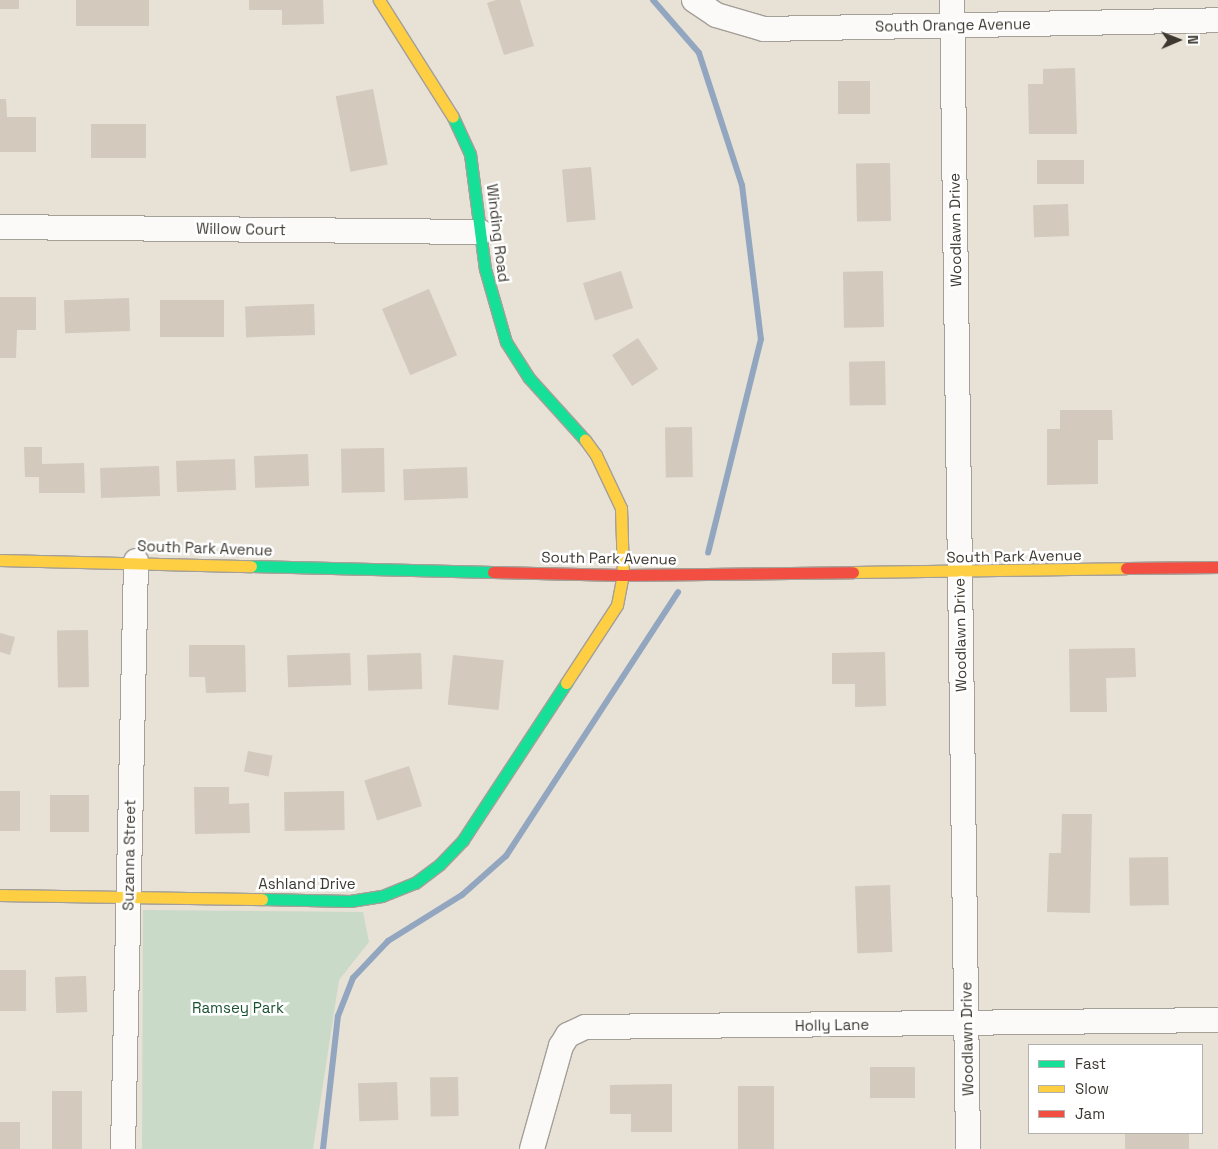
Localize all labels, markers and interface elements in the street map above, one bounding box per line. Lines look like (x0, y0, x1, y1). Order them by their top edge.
street label: South Orange Avenue (875, 15, 1031, 35)
north arrow (1153, 15, 1203, 65)
text: N (1184, 35, 1202, 45)
street label: Woodlawn Drive (945, 173, 965, 287)
street label: Winding Road (483, 183, 513, 283)
street label: Willow Court (196, 219, 286, 239)
street label: South Park Avenue (137, 537, 273, 559)
street label: South Park Avenue (946, 546, 1082, 566)
street label: South Park Avenue (541, 548, 677, 568)
street label: Woodlawn Drive (950, 578, 970, 692)
street label: Suzanna Street (119, 799, 139, 911)
street label: Ashland Drive (258, 875, 356, 893)
street label: Woodlawn Drive (957, 982, 977, 1096)
park label: Ramsey Park (192, 999, 284, 1017)
street label: Holly Lane (795, 1015, 869, 1035)
legend (1028, 1044, 1203, 1134)
text: Fast (1075, 1054, 1106, 1073)
text: Slow (1075, 1079, 1109, 1098)
text: Jam (1075, 1104, 1105, 1123)

